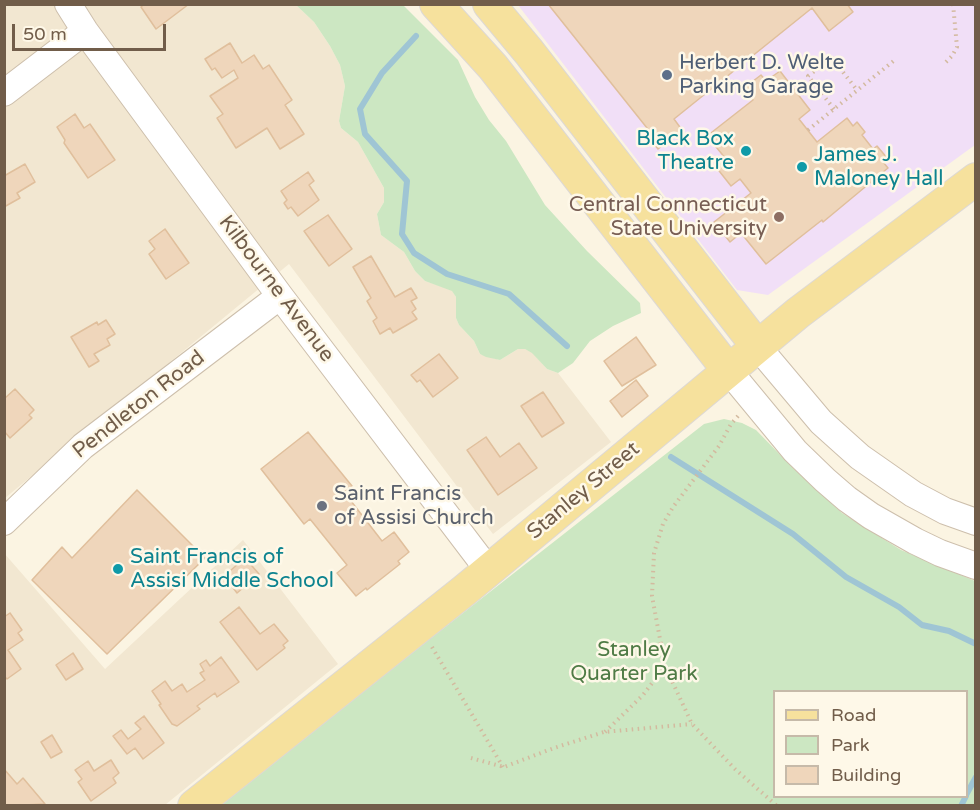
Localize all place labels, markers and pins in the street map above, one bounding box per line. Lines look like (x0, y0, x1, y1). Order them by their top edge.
place label: Herbert D. Welte Parking Garage (679, 50, 844, 100)
marker: Herbert D. Welte Parking Garage (660, 68, 674, 82)
place label: Black Box Theatre (636, 126, 734, 176)
place label: James J. Maloney Hall (814, 142, 944, 192)
marker: Black Box Theatre (739, 144, 753, 158)
marker: James J. Maloney Hall (795, 160, 809, 174)
place label: Central Connecticut State University (569, 192, 767, 242)
marker: Central Connecticut State University (772, 210, 786, 224)
place label: Saint Francis of Assisi Church (334, 481, 494, 531)
marker: Saint Francis of Assisi Church (315, 499, 329, 513)
place label: Saint Francis of Assisi Middle School (130, 544, 334, 594)
marker: Saint Francis of Assisi Middle School (111, 562, 125, 576)

